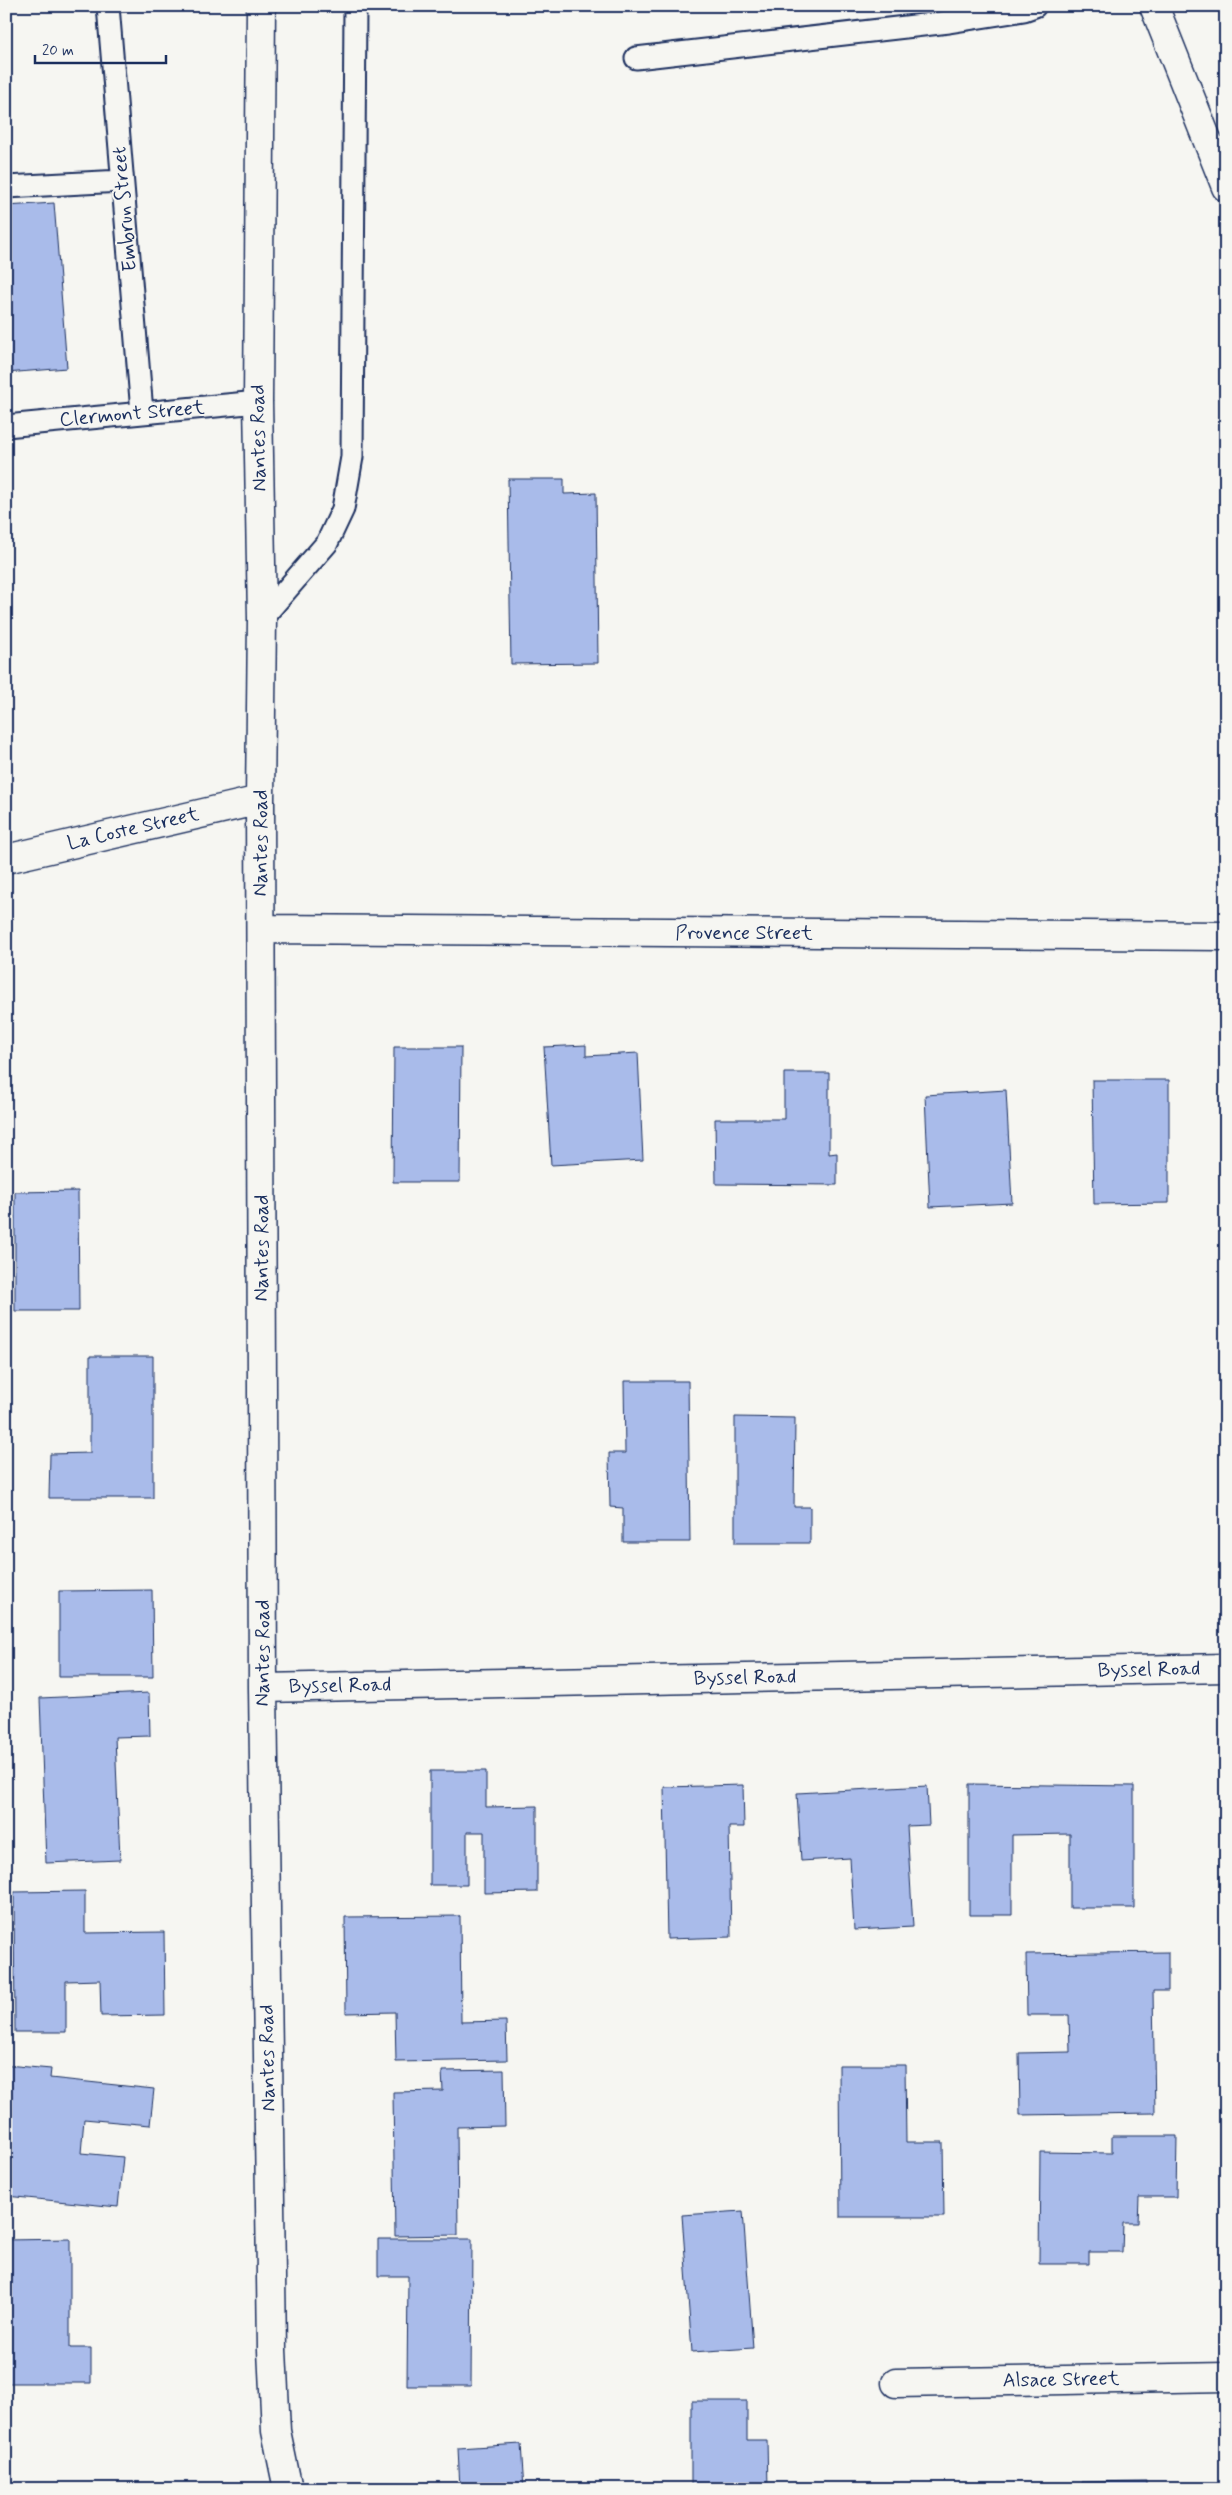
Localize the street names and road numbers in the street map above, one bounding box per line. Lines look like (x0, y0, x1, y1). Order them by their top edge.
street label: Embrun Street (106, 145, 144, 273)
street label: Nantes Road (245, 384, 273, 492)
street label: Clermont Street (58, 394, 206, 434)
street label: Nantes Road (248, 790, 275, 896)
street label: La Coste Street (65, 801, 202, 857)
street label: Provence Street (675, 920, 813, 947)
street label: Nantes Road (249, 1195, 276, 1301)
street label: Nantes Road (250, 1600, 277, 1706)
street label: Byssel Road (1097, 1656, 1201, 1684)
street label: Byssel Road (693, 1664, 797, 1692)
street label: Byssel Road (288, 1672, 392, 1700)
street label: Nantes Road (254, 2004, 282, 2112)
street label: Alsace Street (1002, 2365, 1120, 2395)

